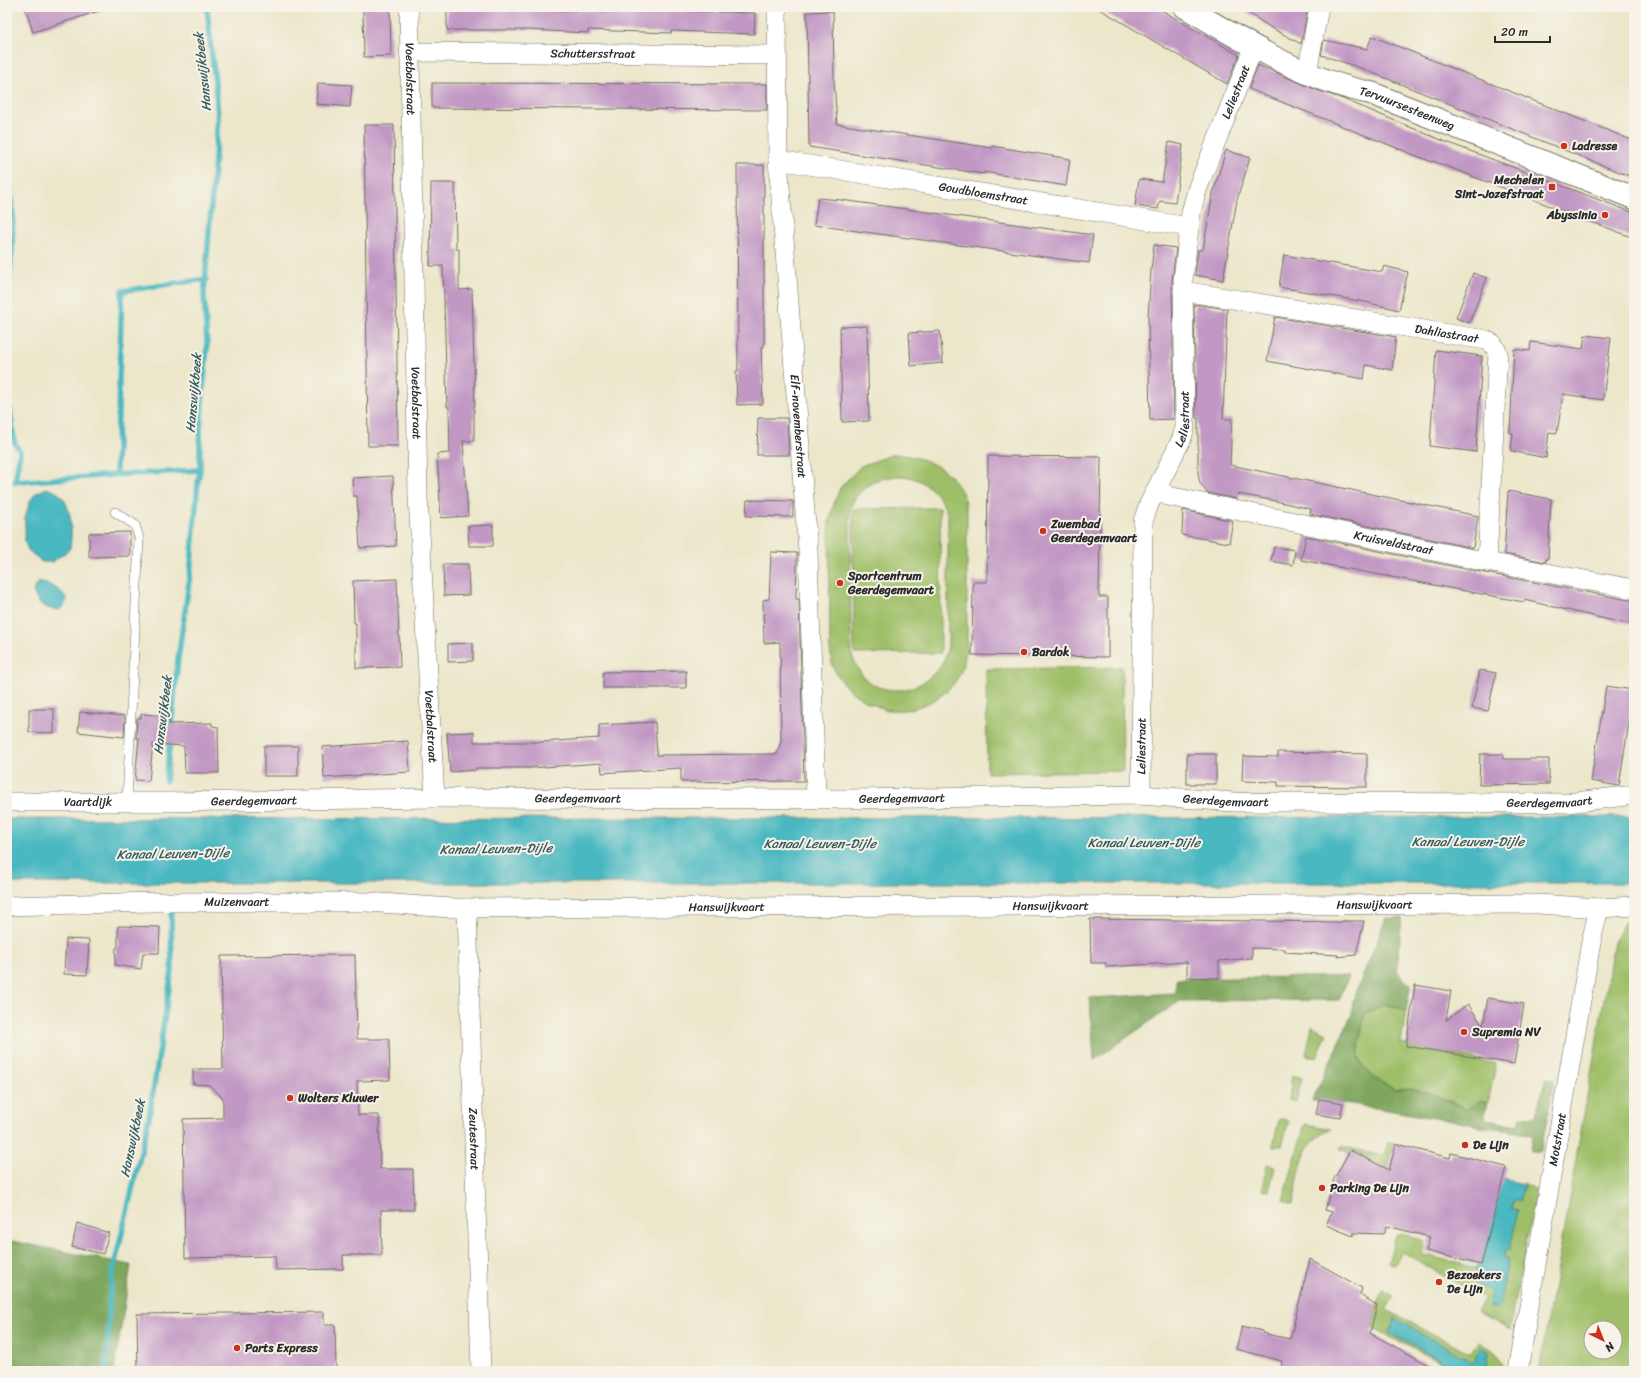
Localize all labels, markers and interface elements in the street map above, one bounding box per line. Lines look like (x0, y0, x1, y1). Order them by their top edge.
scale bar (1495, 18, 1550, 44)
text: 20 m (1501, 21, 1528, 43)
water label: Hanswijkbeek (187, 29, 218, 113)
street label: Schuttersstraat (550, 42, 636, 65)
street label: Voetbalstraat (399, 43, 422, 115)
street label: Leliestraat (1215, 61, 1256, 122)
street label: Tervuursesteenweg (1357, 80, 1458, 136)
place label: Ladresse (1572, 135, 1617, 157)
marker: Ladresse (1559, 141, 1569, 151)
place label: Mechelen Sint-Jozefstraat (1454, 169, 1545, 205)
street label: Goudbloemstraat (937, 175, 1030, 212)
marker: Mechelen Sint-Jozefstraat (1547, 182, 1557, 192)
place label: Abyssinia (1546, 204, 1598, 226)
marker: Abyssinia (1600, 210, 1610, 220)
street label: Dahliastraat (1413, 318, 1481, 350)
water label: Hanswijkbeek (179, 351, 209, 434)
street label: Voetbalstraat (405, 366, 428, 439)
street label: Elf-novemberstraat (783, 373, 813, 479)
street label: Leliestraat (1168, 391, 1196, 451)
place label: Zwembad Geerdegemvaart (1050, 513, 1138, 549)
street label: Kruisveldstraat (1352, 524, 1436, 562)
marker: Zwembad Geerdegemvaart (1038, 526, 1048, 536)
place label: Sportcentrum Geerdegemvaart (847, 565, 935, 601)
marker: Sportcentrum Geerdegemvaart (835, 578, 845, 588)
place label: Bardok (1032, 641, 1070, 663)
marker: Bardok (1019, 647, 1029, 657)
water label: Hanswijkbeek (146, 672, 179, 756)
street label: Voetbalstraat (418, 690, 444, 763)
street label: Leliestraat (1130, 717, 1153, 775)
street label: Geerdegemvaart (535, 787, 621, 809)
street label: Geerdegemvaart (859, 787, 945, 810)
street label: Geerdegemvaart (1182, 787, 1269, 813)
street label: Geerdegemvaart (211, 789, 297, 812)
street label: Geerdegemvaart (1507, 789, 1594, 814)
street label: Vaartdijk (64, 791, 113, 813)
water label: Kanaal Leuven-Dijle (1412, 830, 1526, 853)
water label: Kanaal Leuven-Dijle (1088, 831, 1202, 854)
water label: Kanaal Leuven-Dijle (764, 832, 878, 855)
water label: Kanaal Leuven-Dijle (440, 836, 554, 861)
water label: Kanaal Leuven-Dijle (117, 841, 231, 866)
street label: Muizenvaart (204, 891, 270, 913)
street label: Hanswijkvaart (1337, 893, 1413, 916)
street label: Hanswijkvaart (1013, 895, 1089, 917)
street label: Hanswijkvaart (689, 896, 765, 918)
place label: Supremia NV (1471, 1021, 1541, 1043)
marker: Supremia NV (1459, 1027, 1469, 1037)
place label: Wolters Kluwer (298, 1087, 379, 1109)
marker: Wolters Kluwer (285, 1093, 295, 1103)
water label: Hanswijkbeek (113, 1095, 152, 1179)
street label: Zeutestraat (462, 1107, 486, 1171)
street label: Motstraat (1542, 1111, 1573, 1168)
place label: De Lijn (1473, 1134, 1509, 1156)
marker: De Lijn (1460, 1140, 1470, 1150)
place label: Parking De Lijn (1330, 1177, 1409, 1199)
marker: Parking De Lijn (1317, 1183, 1327, 1193)
place label: Bezoekers De Lijn (1447, 1264, 1502, 1300)
marker: Bezoekers De Lijn (1434, 1277, 1444, 1287)
north arrow (1583, 1320, 1623, 1360)
place label: Parts Express (245, 1337, 318, 1359)
text: N (1600, 1337, 1619, 1357)
marker: Parts Express (232, 1343, 242, 1353)

